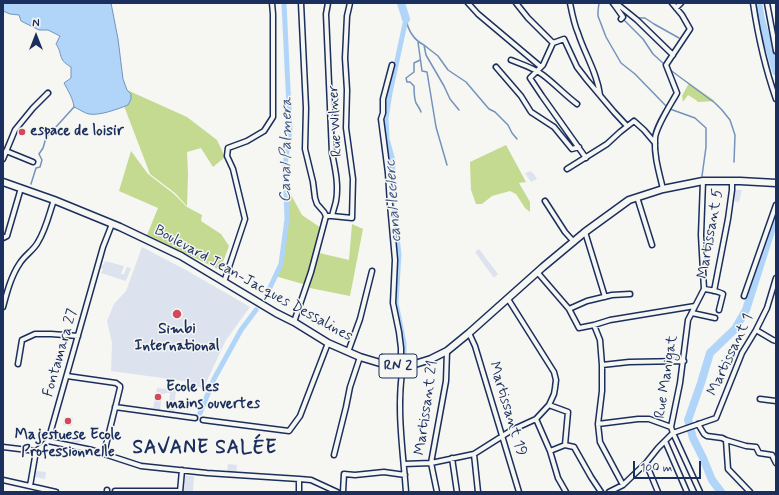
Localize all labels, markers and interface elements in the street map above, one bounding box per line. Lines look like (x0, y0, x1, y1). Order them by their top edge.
north arrow (16, 16, 56, 56)
text: N (32, 17, 40, 31)
street label: Rue Wilner (325, 85, 347, 157)
water label: Canal Palmera (276, 97, 298, 203)
place label: espace de loisir (30, 123, 124, 141)
marker: espace de loisir (17, 127, 27, 137)
water label: canal leclerc (382, 159, 406, 243)
street label: Martissant 5 (694, 188, 728, 280)
street label: Boulevard Jean-Jacques Dessalines (151, 222, 355, 346)
street label: Fontamara 27 (40, 307, 82, 399)
marker: Simbi International (171, 308, 183, 320)
street label: Martissant 1 (704, 311, 758, 399)
place label: Simbi International (134, 321, 220, 356)
street label: Rue Manigat (652, 334, 682, 420)
road number: RN 2 (379, 354, 417, 378)
street label: Martissant 21 (411, 359, 443, 457)
street label: Martissant 19 (484, 360, 530, 458)
place label: Ecole les mains ouvertes (166, 379, 260, 414)
marker: Ecole les mains ouvertes (153, 392, 163, 402)
marker: Majestuese Ecole Professionnelle (63, 416, 73, 426)
place label: Majestuese Ecole Professionnelle (15, 427, 121, 462)
district label: SAVANE SALÉE (134, 438, 276, 460)
scale bar (635, 453, 703, 479)
text: 100 m (640, 460, 672, 476)

